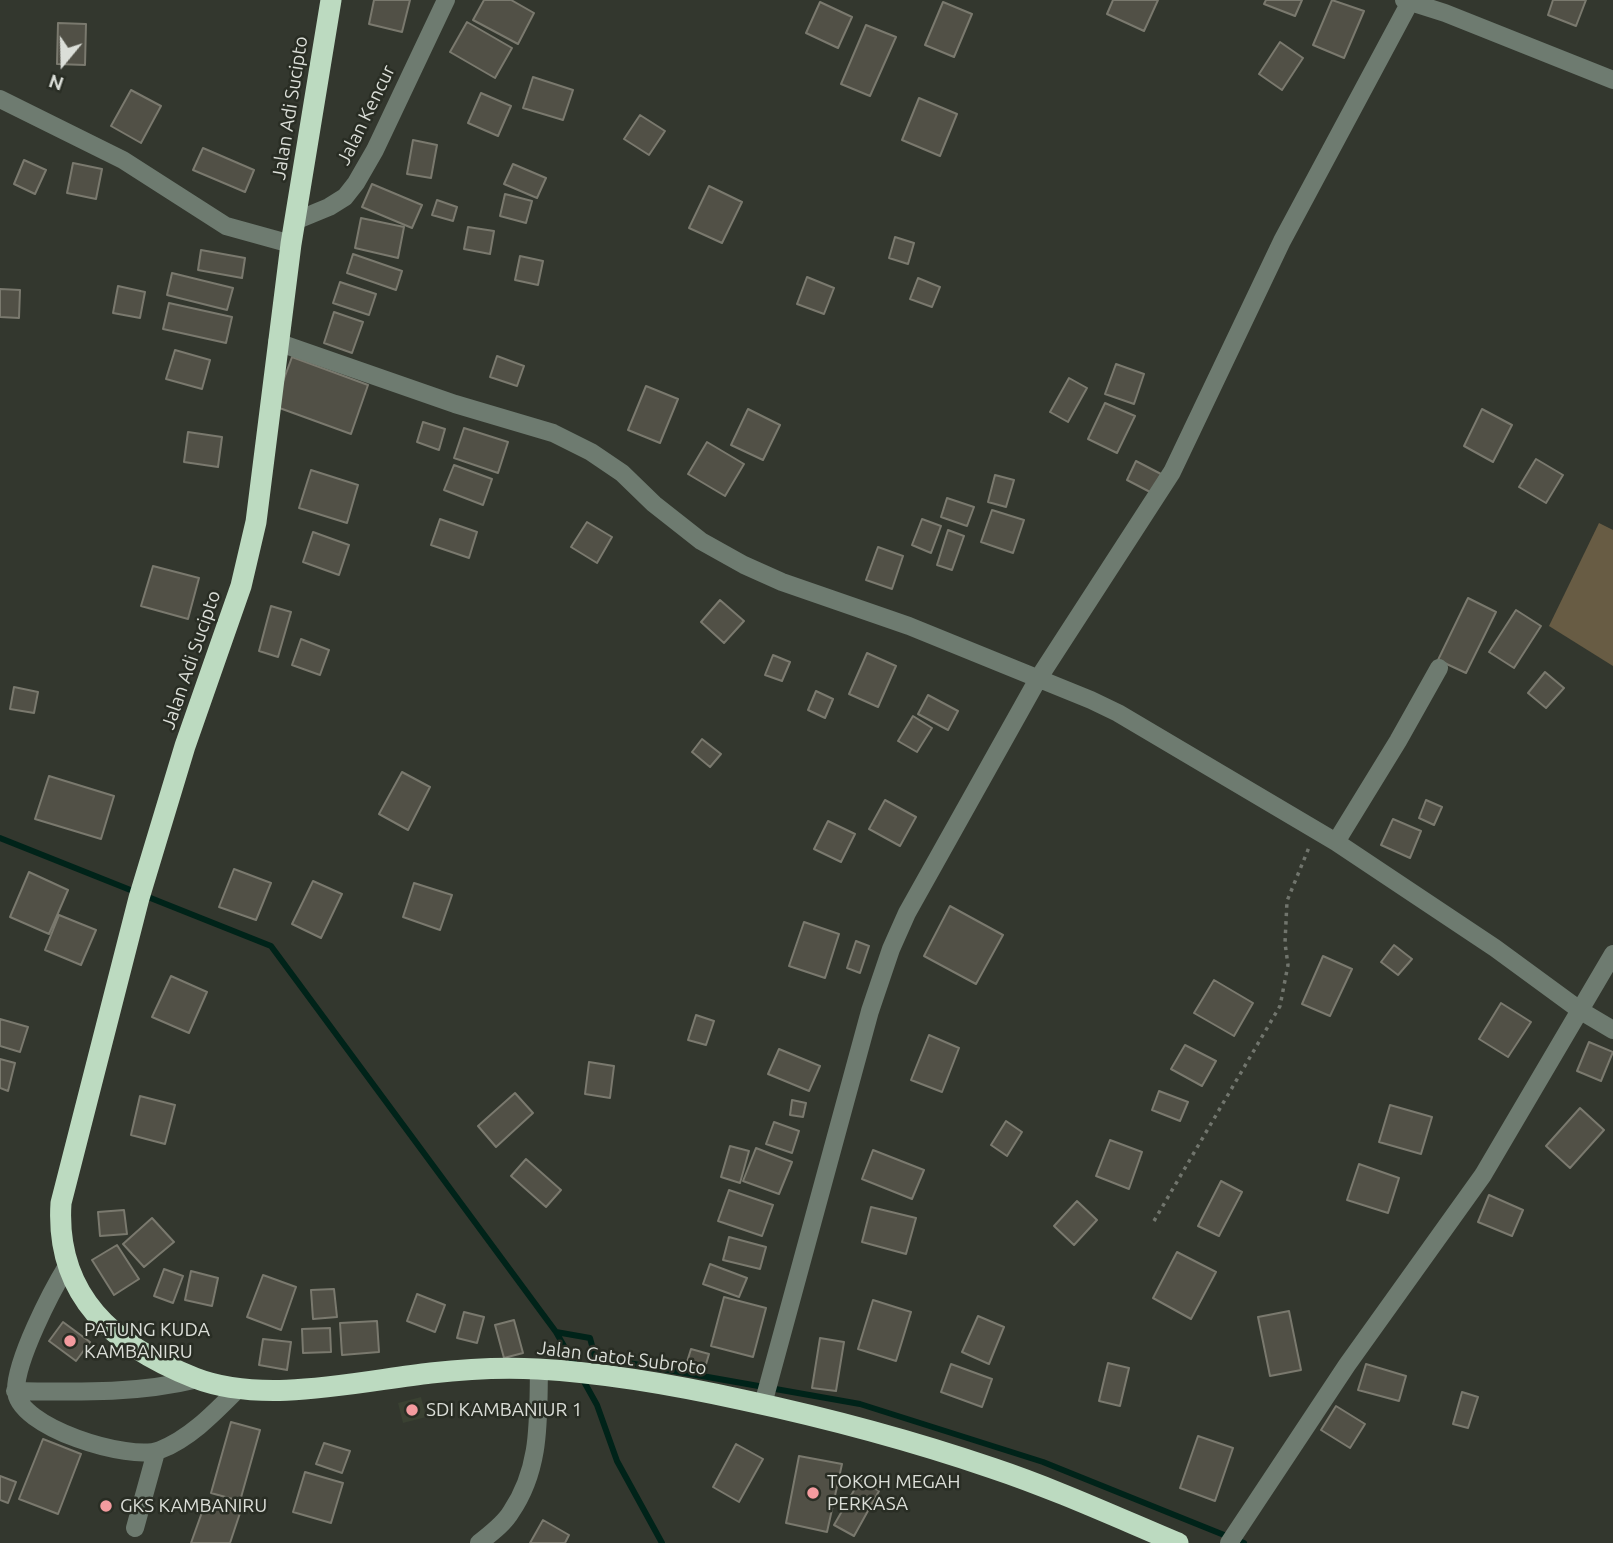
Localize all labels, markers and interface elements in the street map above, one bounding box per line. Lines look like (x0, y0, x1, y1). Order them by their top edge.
north arrow (28, 28, 98, 98)
street label: Jalan Adi Sucipto (267, 34, 313, 182)
street label: Jalan Kencur (332, 61, 400, 169)
text: N (46, 70, 66, 96)
street label: Jalan Adi Sucipto (157, 588, 225, 732)
place label: PATUNG KUDA KAMBANIRU (84, 1319, 210, 1363)
marker: PATUNG KUDA KAMBANIRU (62, 1333, 78, 1349)
street label: Jalan Gatot Subroto (536, 1336, 708, 1380)
place label: SDI KAMBANIUR 1 (426, 1399, 582, 1421)
marker: SDI KAMBANIUR 1 (404, 1402, 420, 1418)
place label: TOKOH MEGAH PERKASA (827, 1471, 960, 1515)
marker: TOKOH MEGAH PERKASA (805, 1485, 821, 1501)
place label: GKS KAMBANIRU (120, 1495, 267, 1517)
marker: GKS KAMBANIRU (98, 1498, 114, 1514)

